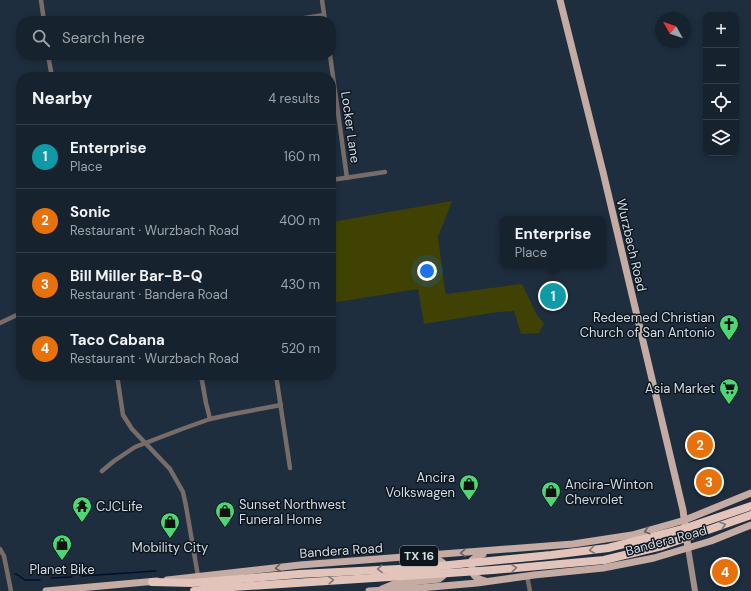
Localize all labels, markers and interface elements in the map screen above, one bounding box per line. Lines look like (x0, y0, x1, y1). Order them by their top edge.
north arrow (655, 12, 691, 48)
map controls (703, 12, 739, 156)
button: + (703, 12, 739, 48)
search box (16, 16, 336, 60)
icon: search (30, 27, 52, 49)
text: Search here (62, 28, 145, 48)
button: − (703, 48, 739, 84)
button: locate (703, 84, 739, 120)
text: Nearby (32, 87, 92, 109)
text: 4 results (268, 90, 320, 107)
street label: Locker Lane (337, 90, 364, 164)
button: layers (703, 120, 739, 156)
text: Enterprise (70, 138, 147, 158)
text: 1 (43, 148, 47, 165)
text: 160 m (284, 148, 320, 165)
text: Place (70, 158, 102, 175)
street label: Wurzbach Road (613, 197, 650, 293)
text: Sonic (70, 202, 111, 222)
text: 2 (41, 212, 49, 229)
text: 400 m (279, 212, 320, 229)
popup (500, 216, 606, 268)
text: Restaurant · Wurzbach Road (70, 222, 239, 239)
text: Enterprise (515, 224, 591, 244)
text: Place (515, 244, 547, 261)
your location (417, 261, 437, 281)
text: Bill Miller Bar-B-Q (70, 266, 202, 286)
text: 3 (41, 276, 49, 293)
text: 430 m (280, 276, 320, 293)
pin: 1 (540, 281, 566, 311)
text: Restaurant · Bandera Road (70, 286, 228, 303)
place label: Redeemed Christian Church of San Antonio (580, 309, 715, 341)
church icon: Redeemed Christian Church of San Antonio (718, 313, 740, 341)
text: Taco Cabana (70, 330, 165, 350)
text: 4 (41, 340, 49, 357)
text: 520 m (281, 340, 320, 357)
text: Restaurant · Wurzbach Road (70, 350, 239, 367)
supermarket icon: Asia Market (718, 377, 740, 405)
place label: Asia Market (645, 380, 715, 397)
pin: 2 (687, 430, 713, 460)
pin: 3 (696, 467, 722, 497)
place label: Ancira Volkswagen (385, 469, 455, 501)
shop icon: Ancira Volkswagen (458, 473, 480, 501)
place label: Ancira-Winton Chevrolet (565, 476, 653, 508)
shop icon: Ancira-Winton Chevrolet (540, 480, 562, 508)
temple icon: CJCLife (71, 495, 93, 523)
place label: Sunset Northwest Funeral Home (239, 496, 346, 528)
place label: CJCLife (96, 498, 143, 515)
shop icon: Sunset Northwest Funeral Home (214, 500, 236, 528)
shop icon: Mobility City (159, 511, 181, 539)
street label: Bandera Road (624, 521, 709, 560)
one-way arrow (720, 522, 727, 530)
one-way arrow (644, 526, 651, 535)
shop icon: Planet Bike (51, 533, 73, 561)
place label: Mobility City (132, 539, 208, 556)
street label: Bandera Road (299, 539, 383, 562)
one-way arrow (589, 545, 595, 554)
road number: TX 16 (400, 546, 438, 566)
one-way arrow (460, 548, 466, 557)
pin: 4 (712, 557, 738, 587)
place label: Planet Bike (29, 561, 95, 578)
one-way arrow (275, 563, 281, 572)
one-way arrow (511, 564, 518, 573)
one-way arrow (377, 565, 383, 574)
one-way arrow (328, 576, 334, 584)

